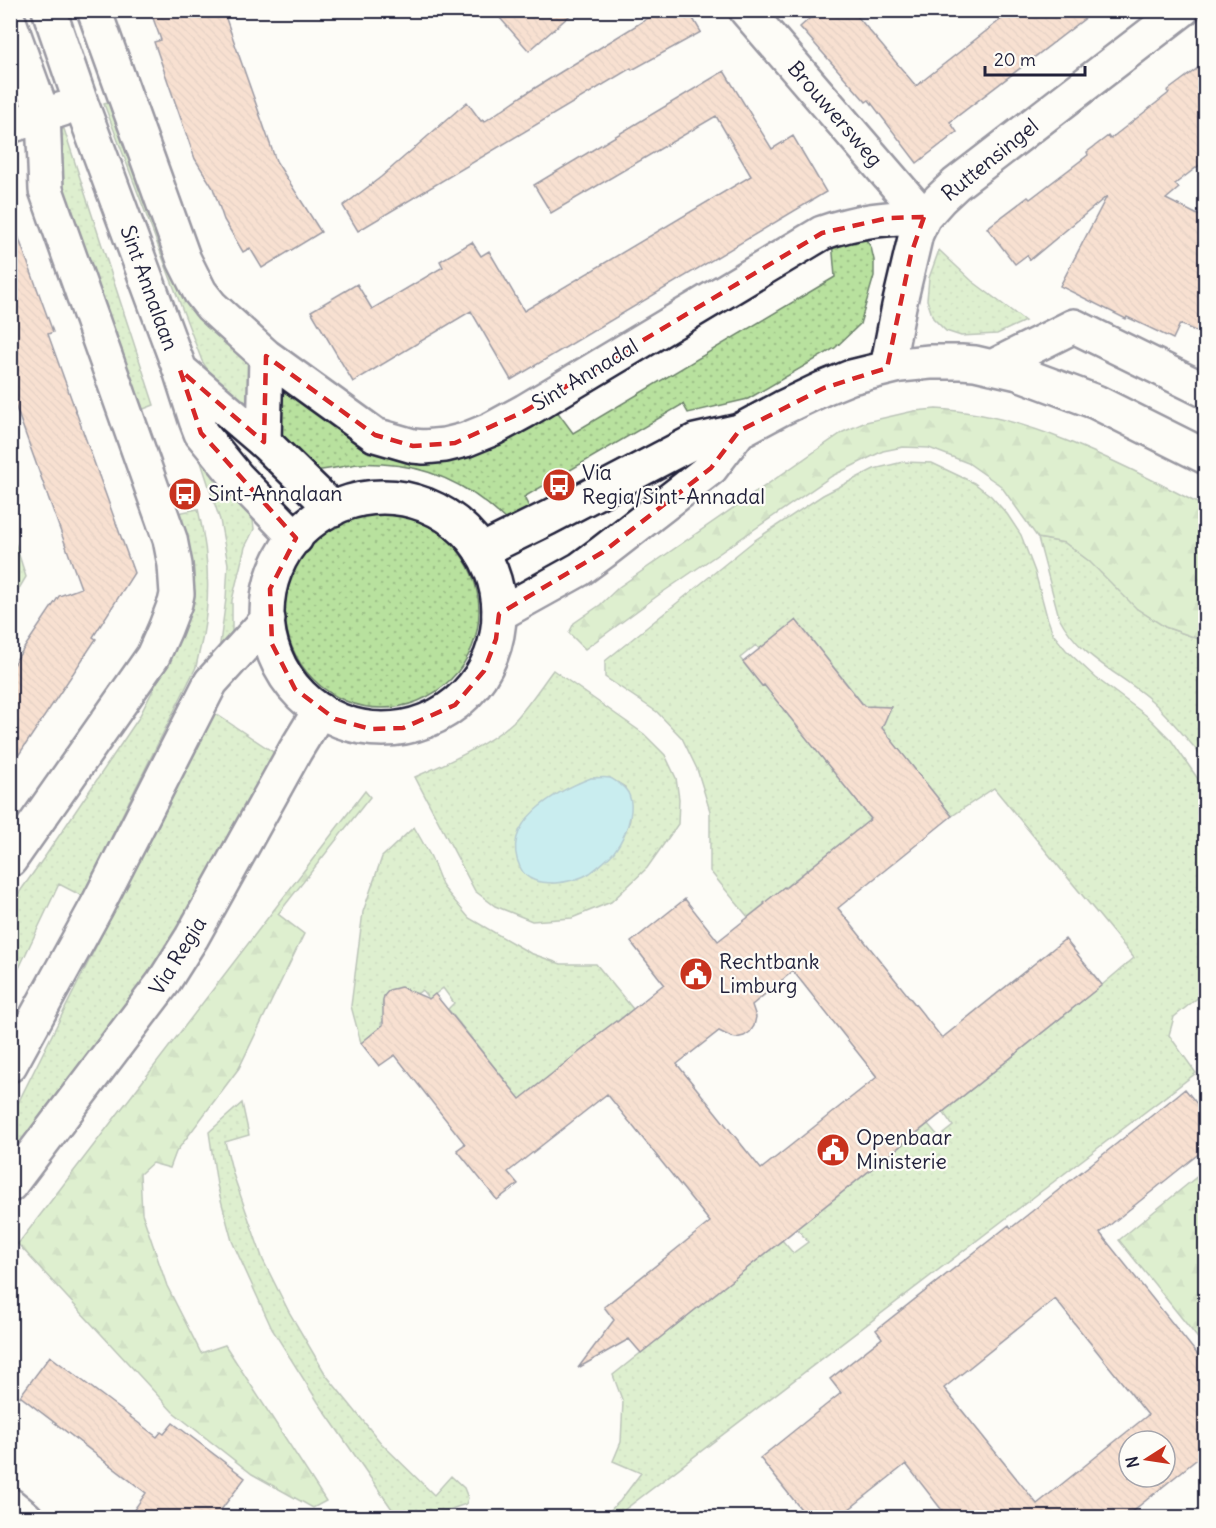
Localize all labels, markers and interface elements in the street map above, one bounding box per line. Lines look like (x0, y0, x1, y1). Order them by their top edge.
scale bar (985, 39, 1086, 77)
text: 20 m (994, 48, 1036, 71)
street label: Brouwersweg (782, 55, 889, 172)
street label: Ruttensingel (936, 112, 1044, 207)
street label: Sint Annalaan (114, 222, 185, 354)
street label: Sint Annadal (527, 332, 643, 417)
place label: Via Regia/Sint-Annadal (582, 459, 765, 510)
bus stop icon: Via Regia/Sint-Annadal (541, 467, 577, 503)
bus stop icon: Sint-Annalaan (167, 476, 203, 512)
place label: Sint-Annalaan (208, 480, 343, 507)
street label: Via Regia (143, 911, 212, 1000)
place label: Rechtbank Limburg (719, 948, 819, 999)
public building icon: Rechtbank Limburg (678, 956, 714, 992)
place label: Openbaar Ministerie (856, 1124, 952, 1175)
public building icon: Openbaar Ministerie (815, 1132, 851, 1168)
north arrow (1117, 1429, 1177, 1489)
text: N (1121, 1455, 1143, 1470)

